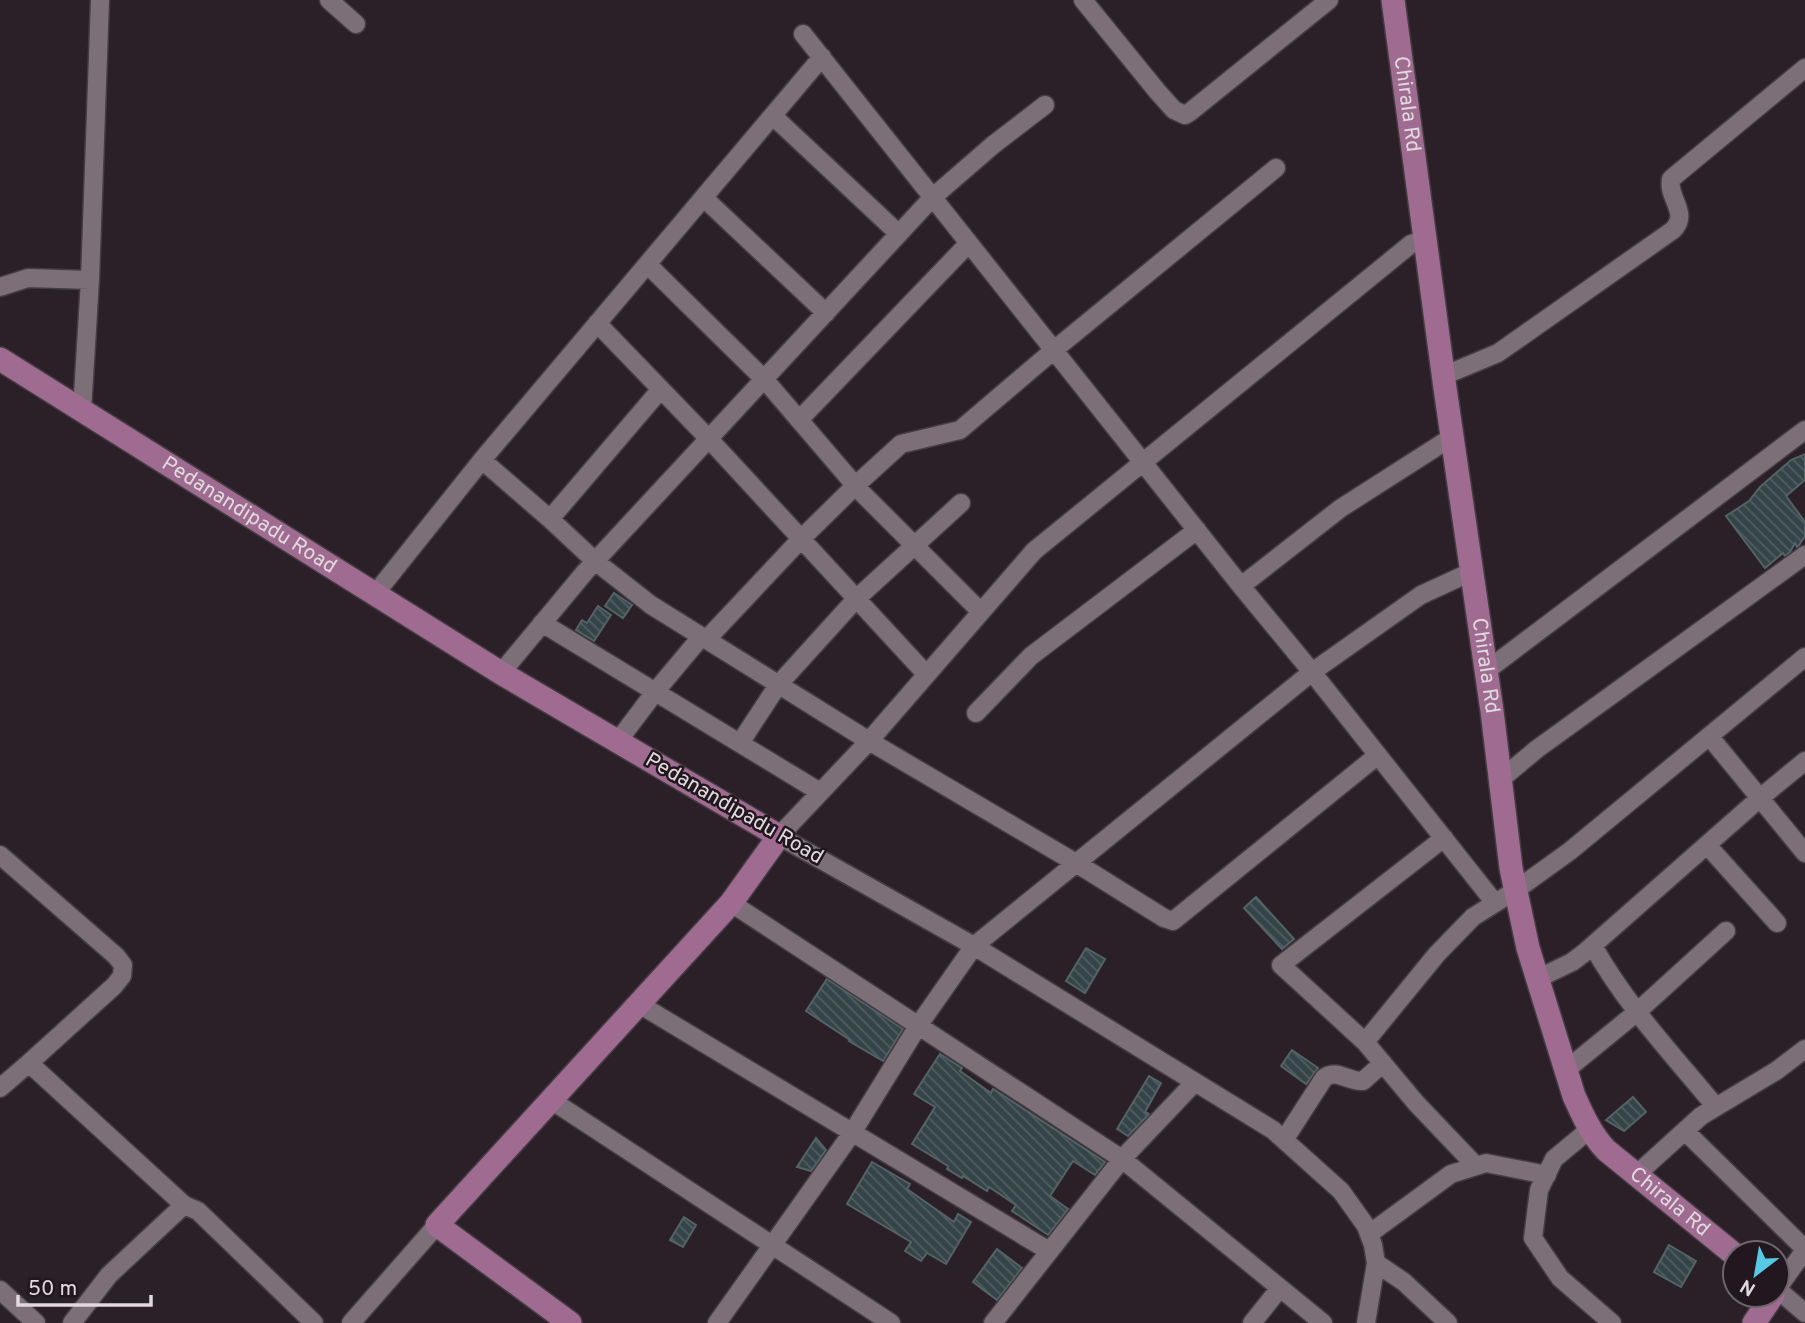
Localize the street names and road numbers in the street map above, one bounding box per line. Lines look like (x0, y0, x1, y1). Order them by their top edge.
street label: Chirala Rd (1387, 55, 1427, 154)
street label: Pedanandipadu Road (157, 450, 342, 580)
street label: Chirala Rd (1465, 616, 1506, 715)
street label: Pedanandipadu Road (640, 747, 828, 871)
street label: Chirala Rd (1624, 1161, 1716, 1243)

